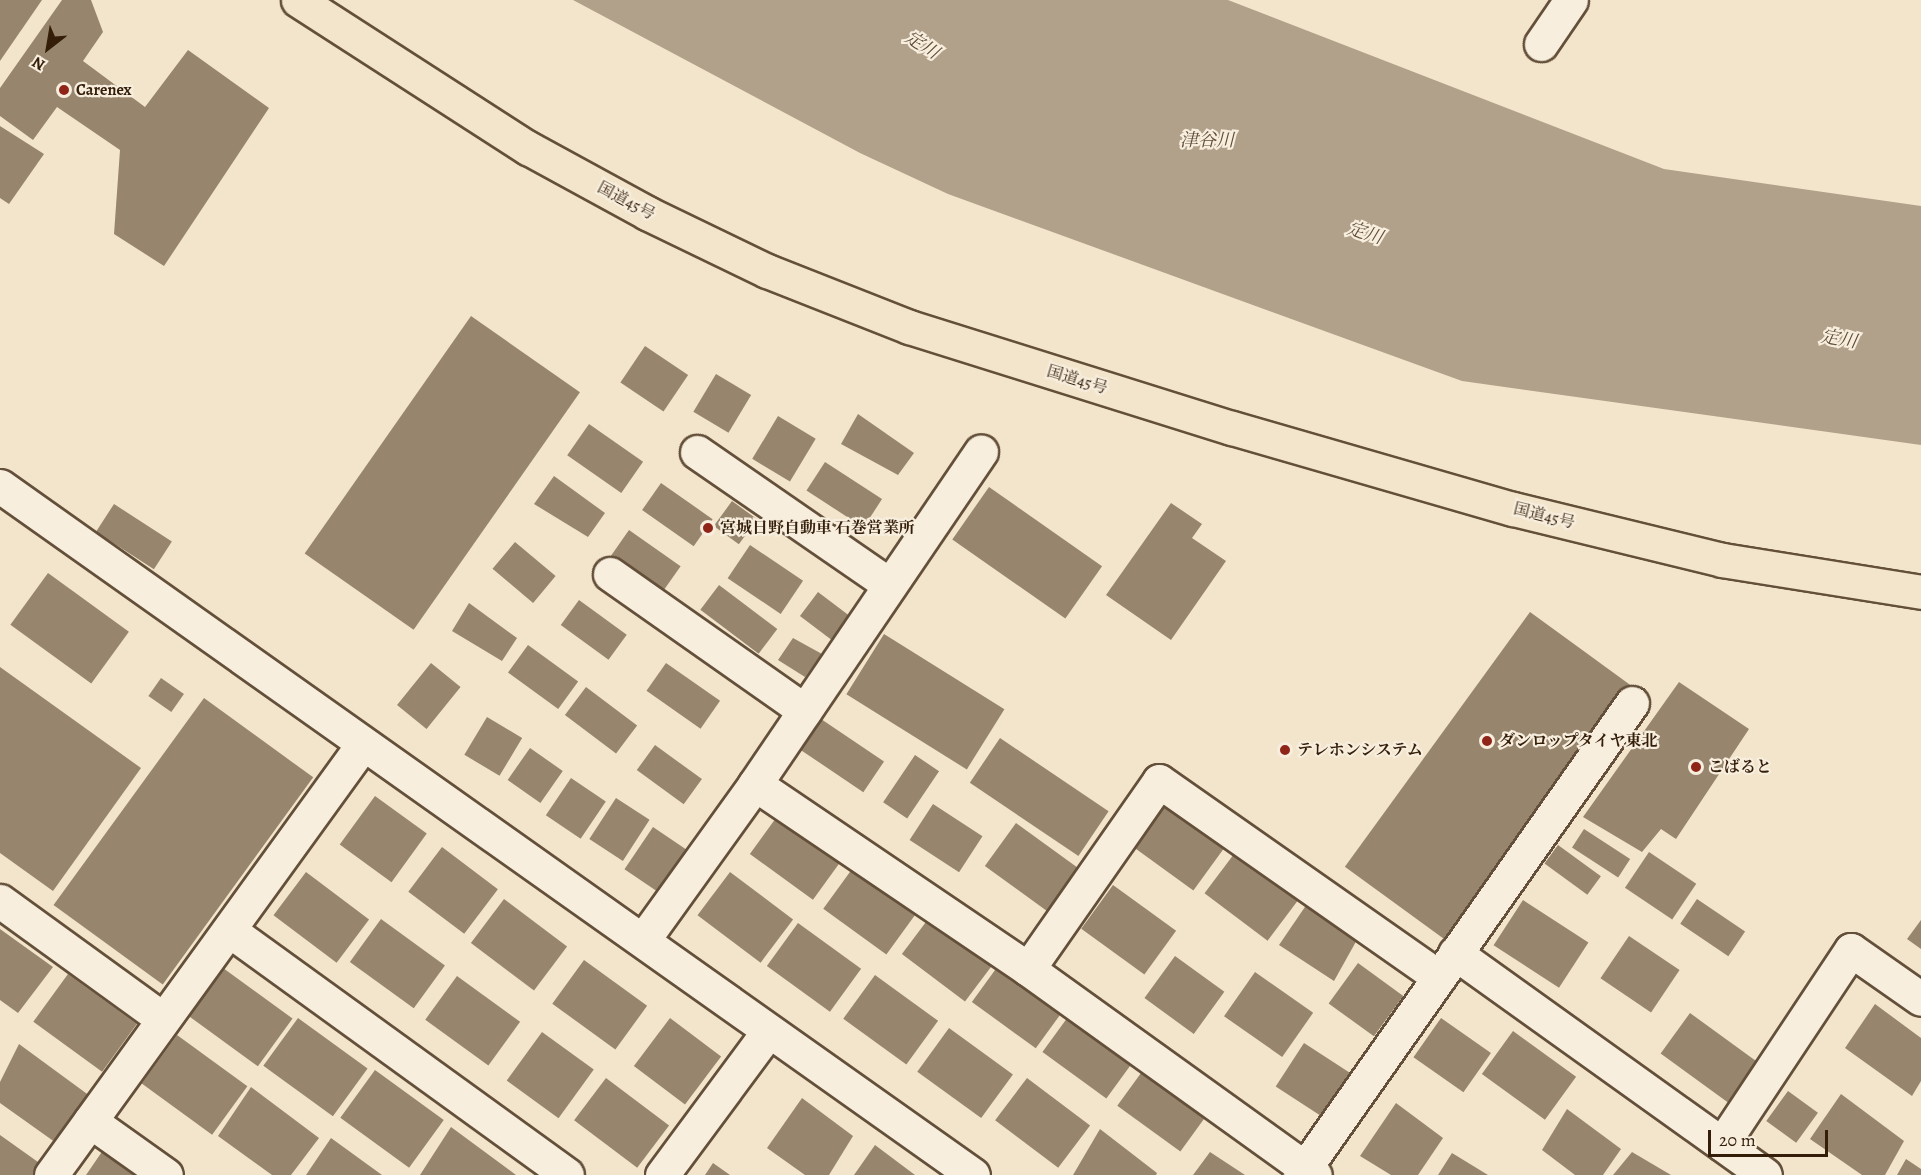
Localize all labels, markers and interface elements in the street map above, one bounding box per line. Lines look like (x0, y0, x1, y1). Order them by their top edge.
north arrow (18, 18, 78, 78)
water label: 定川 (901, 26, 943, 64)
text: N (28, 51, 49, 76)
place label: Carenex (76, 80, 132, 100)
marker: Carenex (57, 83, 71, 97)
water label: 津谷川 (1180, 129, 1234, 151)
street label: 国道45号 (594, 178, 658, 224)
water label: 定川 (1345, 217, 1385, 249)
water label: 定川 (1819, 325, 1859, 353)
street label: 国道45号 (1044, 362, 1110, 398)
street label: 国道45号 (1512, 499, 1576, 533)
place label: 宮城日野自動車 石巻営業所 (720, 518, 915, 538)
marker: 宮城日野自動車 石巻営業所 (701, 521, 715, 535)
place label: ダンロップタイヤ東北 (1499, 731, 1659, 751)
marker: ダンロップタイヤ東北 (1480, 734, 1494, 748)
place label: テレホンシステム (1297, 740, 1425, 760)
marker: テレホンシステム (1278, 743, 1292, 757)
place label: こばると (1708, 757, 1772, 777)
marker: こばると (1689, 760, 1703, 774)
scale bar (1711, 1118, 1831, 1156)
text: 20 m (1719, 1128, 1756, 1152)

